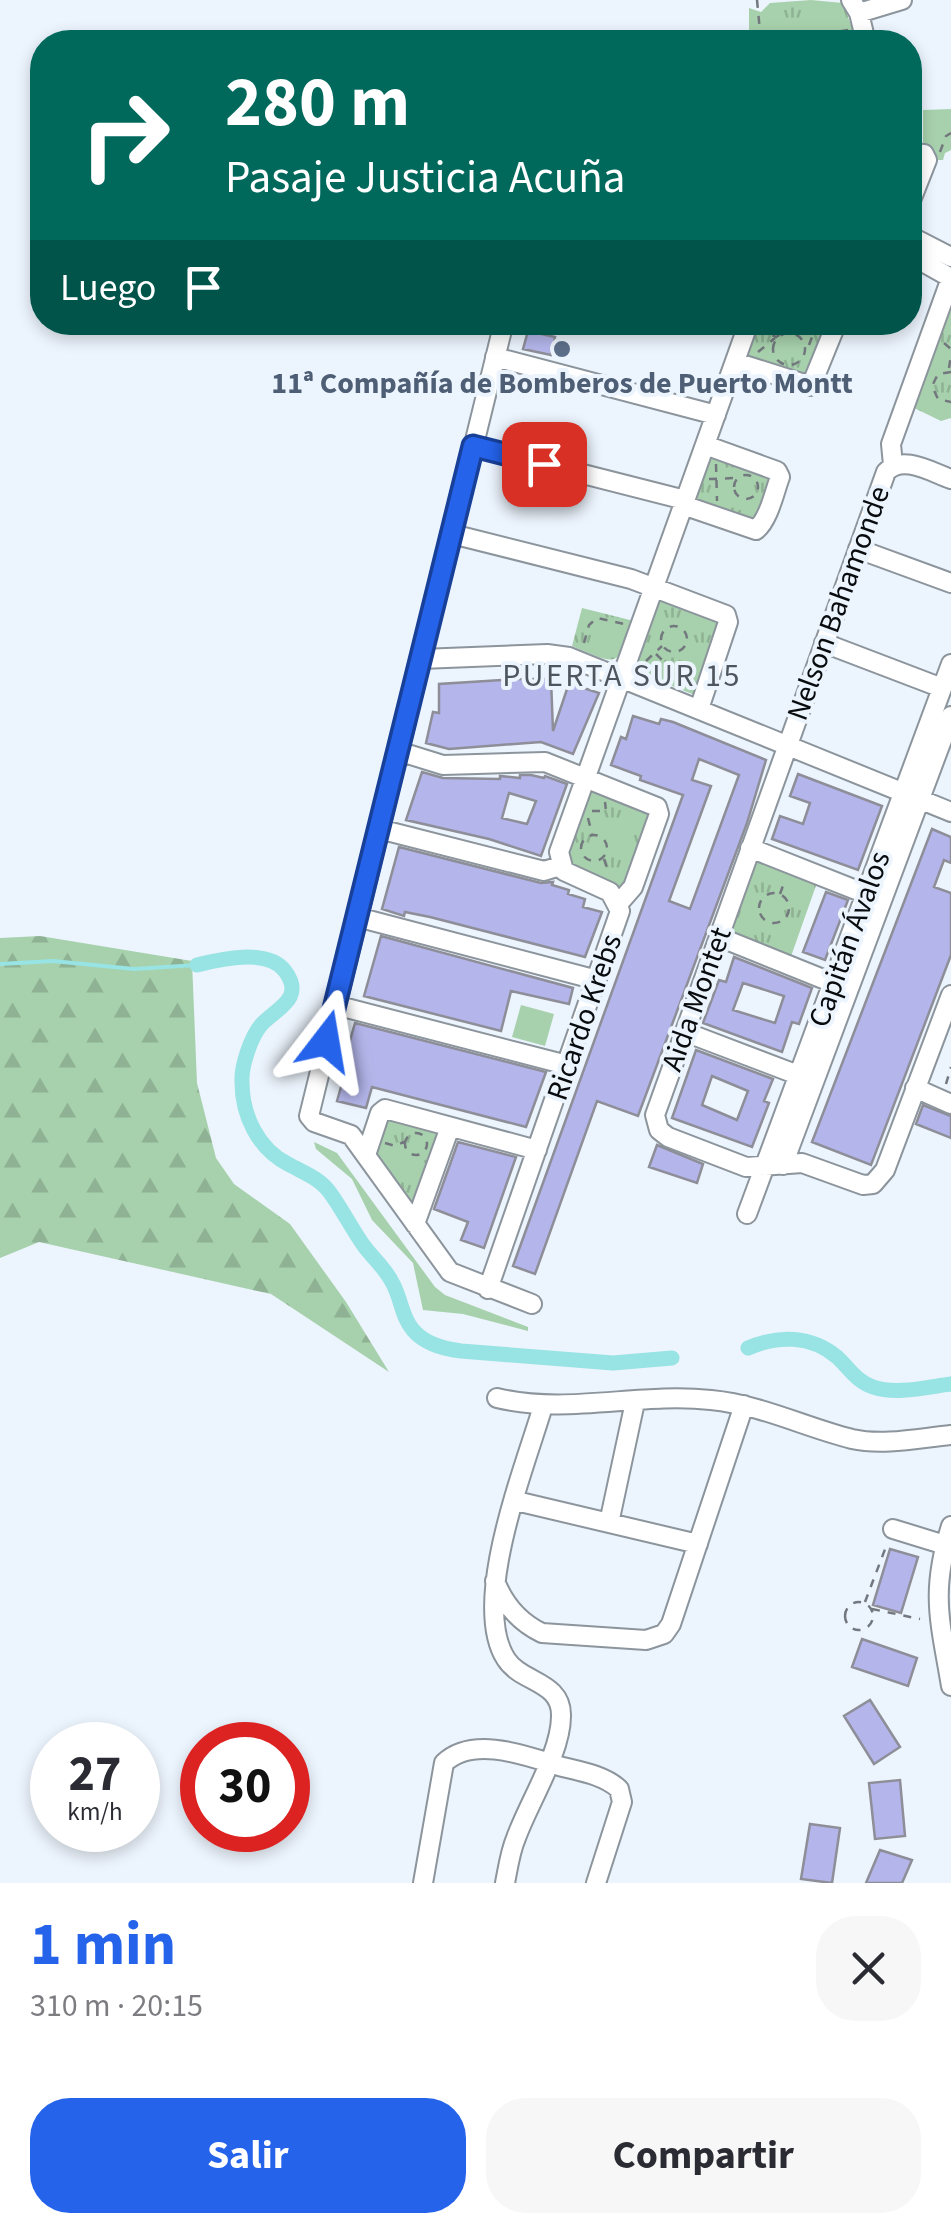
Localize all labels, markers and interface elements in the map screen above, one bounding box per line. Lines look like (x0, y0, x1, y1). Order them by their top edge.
text: 280 m (225, 53, 410, 153)
icon: right (60, 70, 190, 200)
text: Pasaje Justicia Acuña (225, 146, 625, 210)
icon: arrive (176, 260, 231, 315)
text: Luego (60, 261, 156, 315)
marker: 11ª Compañía de Bomberos de Puerto Montt (551, 338, 573, 360)
place label: 11ª Compañía de Bomberos de Puerto Montt (271, 362, 853, 405)
pin (502, 422, 587, 507)
icon: arrive (517, 437, 572, 492)
street label: Nelson Bahamonde (776, 480, 901, 726)
district label: PUERTA SUR 15 (502, 653, 742, 699)
street label: Capitán Ávalos (798, 845, 901, 1033)
street label: Aida Montet (651, 921, 742, 1077)
street label: Ricardo Krebs (536, 928, 633, 1106)
position arrow (274, 989, 378, 1093)
speed limit sign: 30 (180, 1722, 310, 1852)
text: 27 (69, 1739, 121, 1810)
text: km/h (67, 1794, 123, 1830)
text: 1 min (30, 1903, 176, 1988)
button: close (816, 1916, 921, 2021)
text: 310 m · 20:15 (30, 1983, 203, 2029)
button: Salir (30, 2098, 466, 2213)
button: Compartir (486, 2098, 921, 2213)

